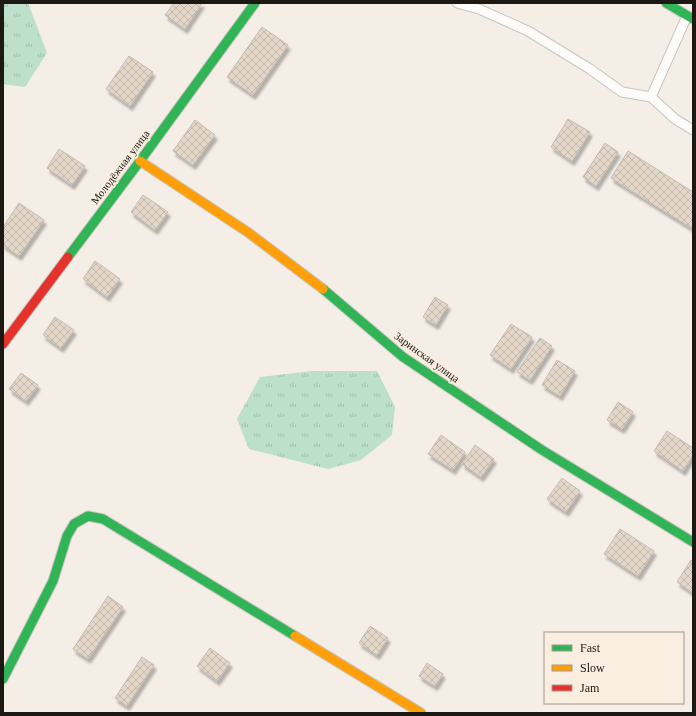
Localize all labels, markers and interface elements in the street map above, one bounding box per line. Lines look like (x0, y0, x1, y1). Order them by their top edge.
street label: Молодёжная улица (88, 128, 152, 206)
street label: Заринская улица (392, 329, 462, 385)
legend (544, 632, 684, 704)
text: Fast (580, 641, 601, 655)
text: Slow (580, 661, 605, 675)
text: Jam (580, 681, 600, 695)

